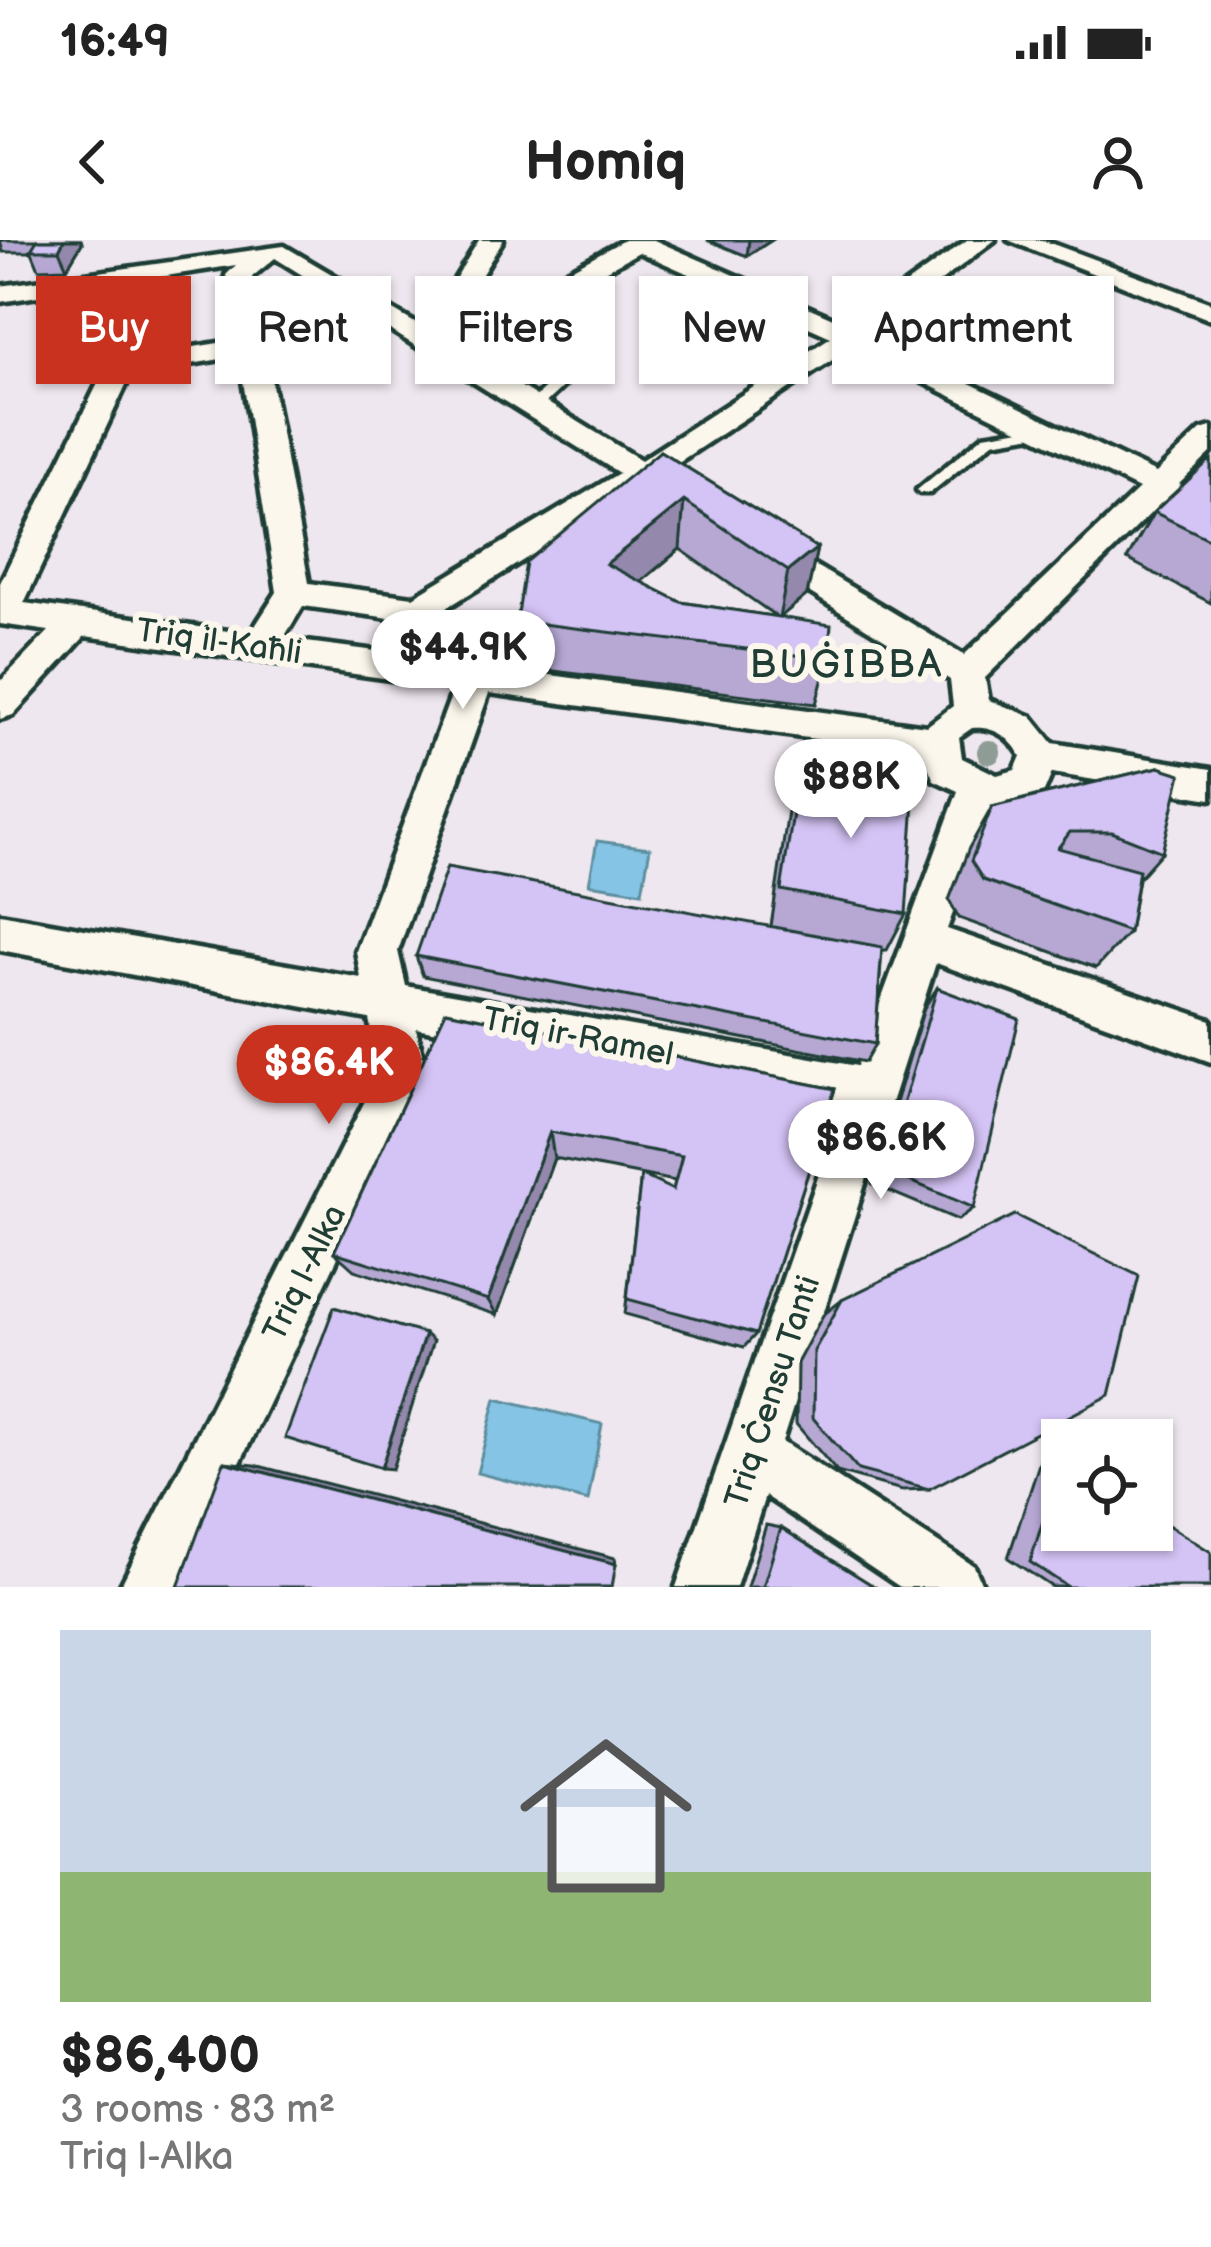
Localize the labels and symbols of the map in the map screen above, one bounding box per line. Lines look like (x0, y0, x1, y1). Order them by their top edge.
pin: $44.9K (365, 610, 561, 712)
street label: Triq il-Kaħli (134, 611, 304, 673)
district label: BUĠIBBA (750, 641, 944, 689)
pin: $88K (780, 739, 922, 841)
street label: Triq ir-Ramel (479, 999, 677, 1075)
pin: $86.4K (231, 1025, 427, 1127)
pin: $86.6K (783, 1100, 979, 1202)
street label: Triq l-Alka (255, 1198, 355, 1348)
street label: Triq Ċensu Tanti (716, 1271, 829, 1513)

